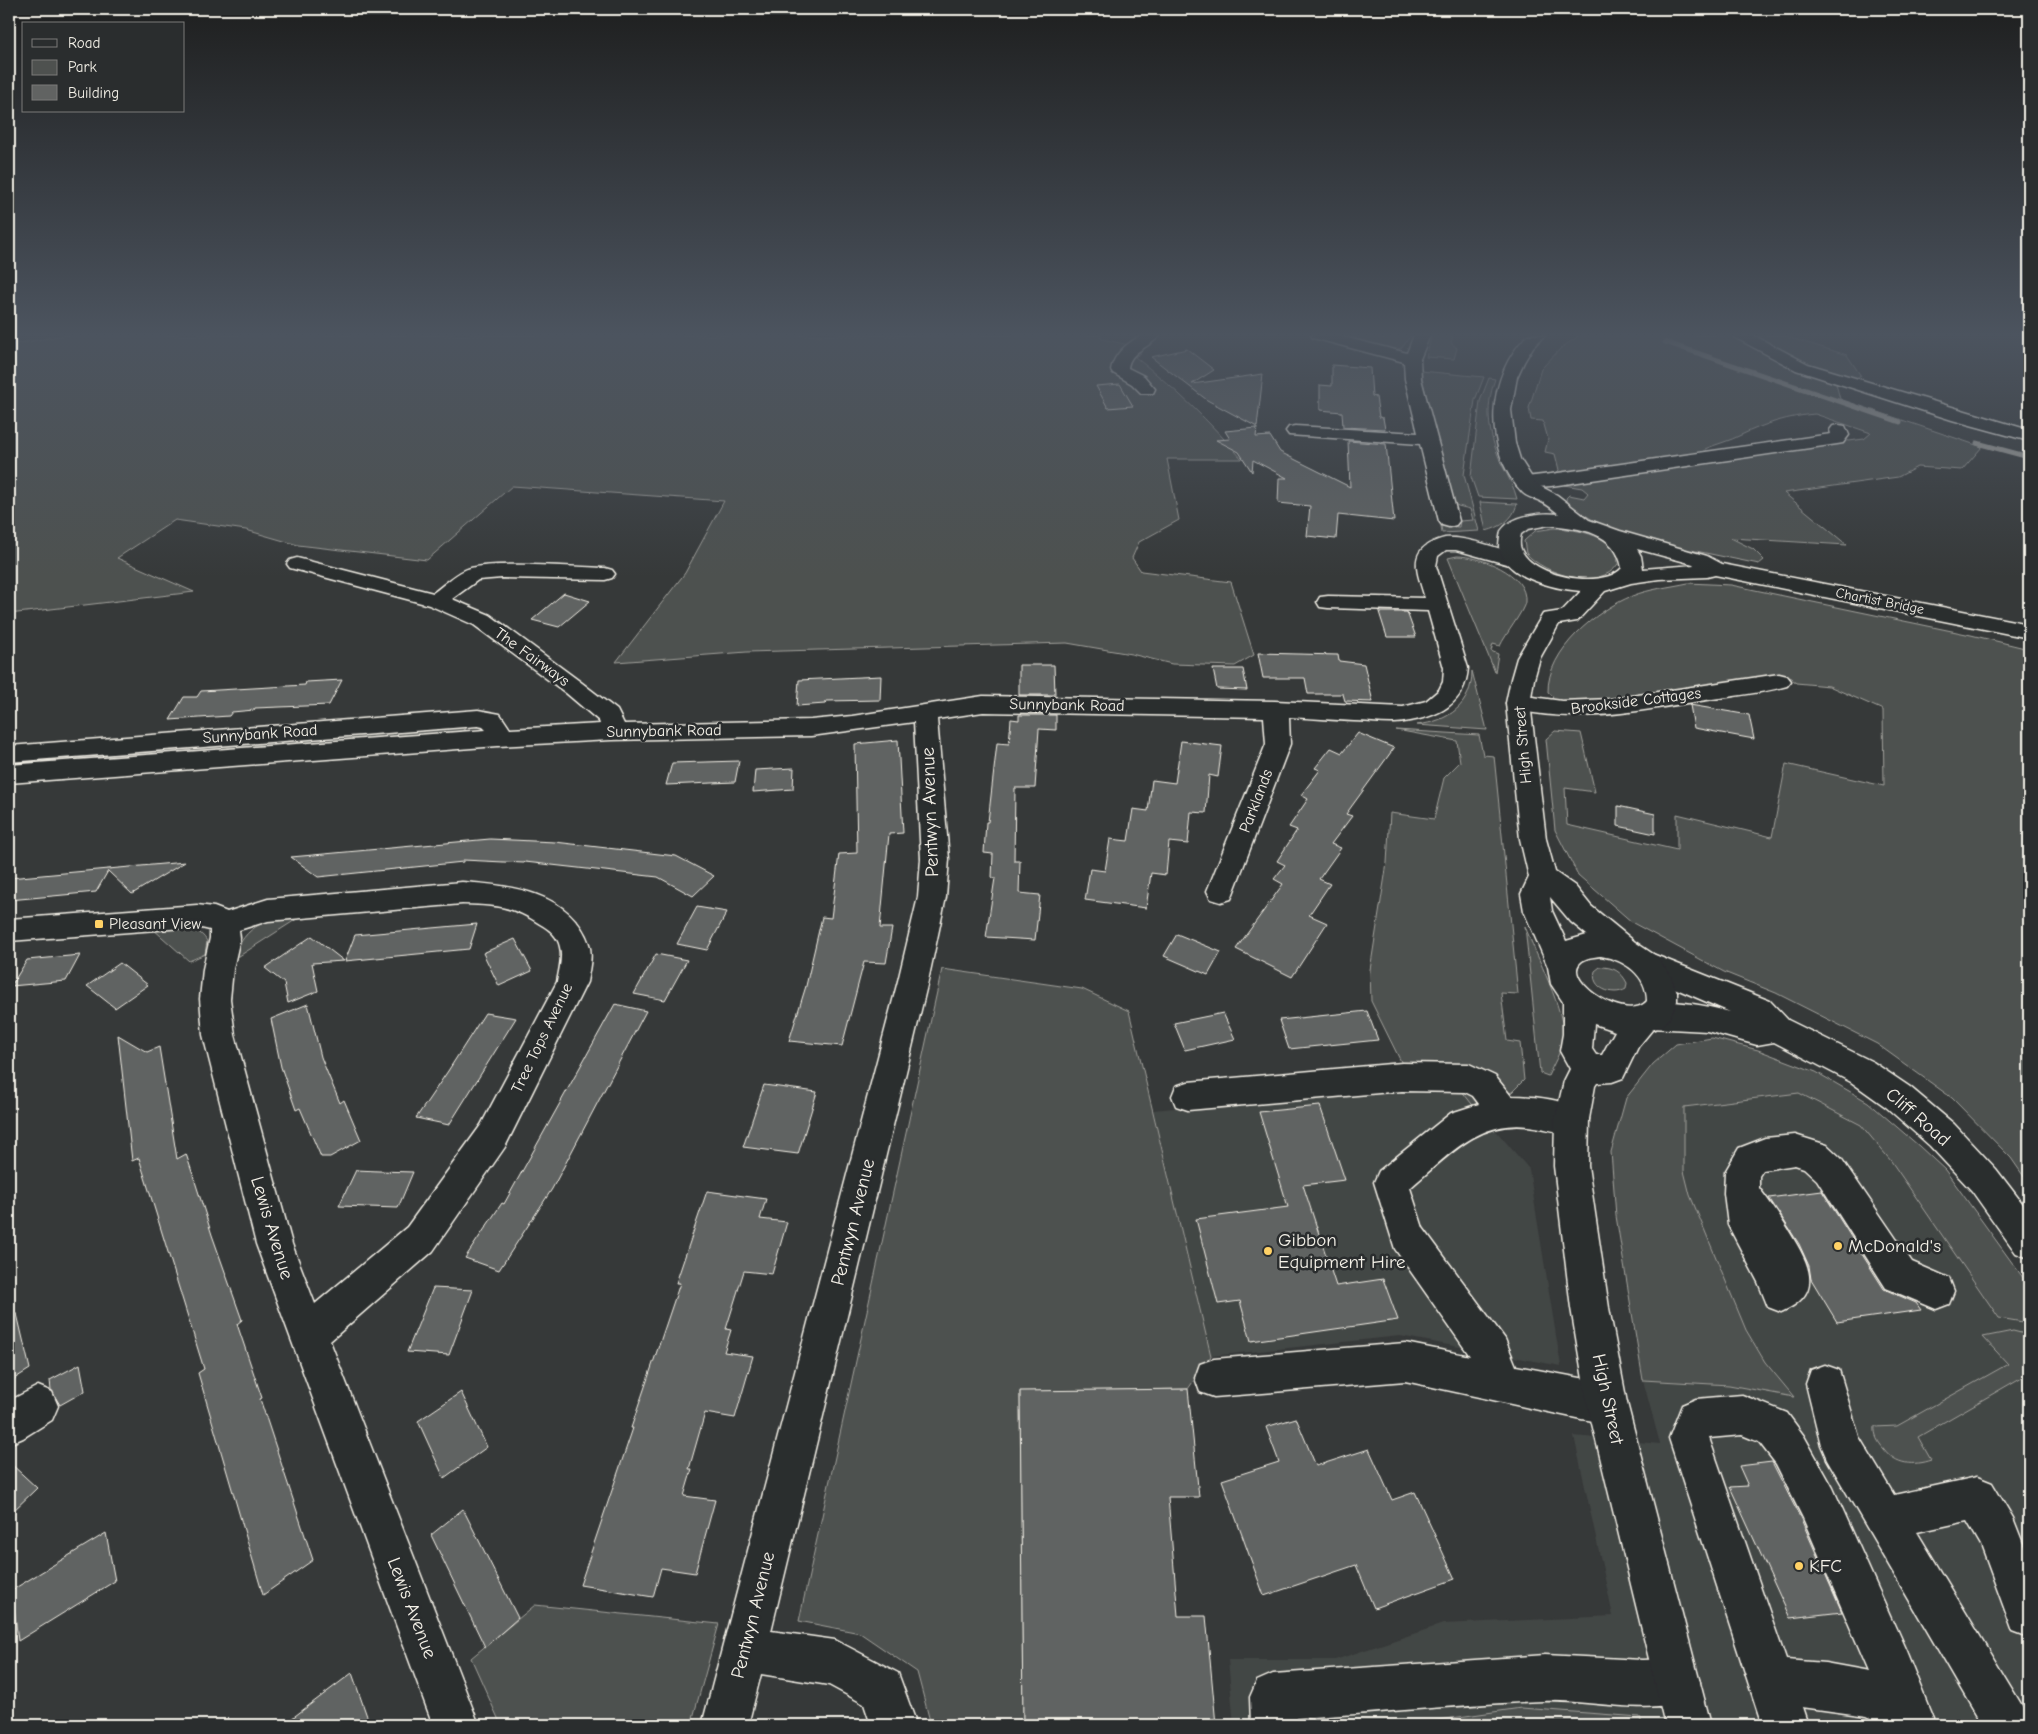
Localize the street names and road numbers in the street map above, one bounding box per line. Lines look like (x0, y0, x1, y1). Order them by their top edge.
street label: Chartist Bridge (1834, 584, 1926, 618)
street label: The Fairways (491, 624, 573, 690)
street label: Brookside Cottages (1570, 684, 1702, 718)
street label: Sunnybank Road (1009, 695, 1125, 715)
street label: High Street (1511, 705, 1535, 784)
street label: Sunnybank Road (202, 721, 318, 747)
street label: Sunnybank Road (606, 721, 722, 741)
street label: Pentwyn Avenue (917, 747, 943, 877)
street label: Parklands (1236, 766, 1276, 835)
street label: Tree Tops Avenue (508, 980, 576, 1096)
street label: Cliff Road (1881, 1083, 1955, 1151)
street label: Pentwyn Avenue (827, 1156, 879, 1288)
street label: Lewis Avenue (246, 1174, 298, 1282)
street label: High Street (1588, 1352, 1628, 1447)
street label: Pentwyn Avenue (727, 1549, 779, 1681)
street label: Lewis Avenue (383, 1554, 441, 1662)

